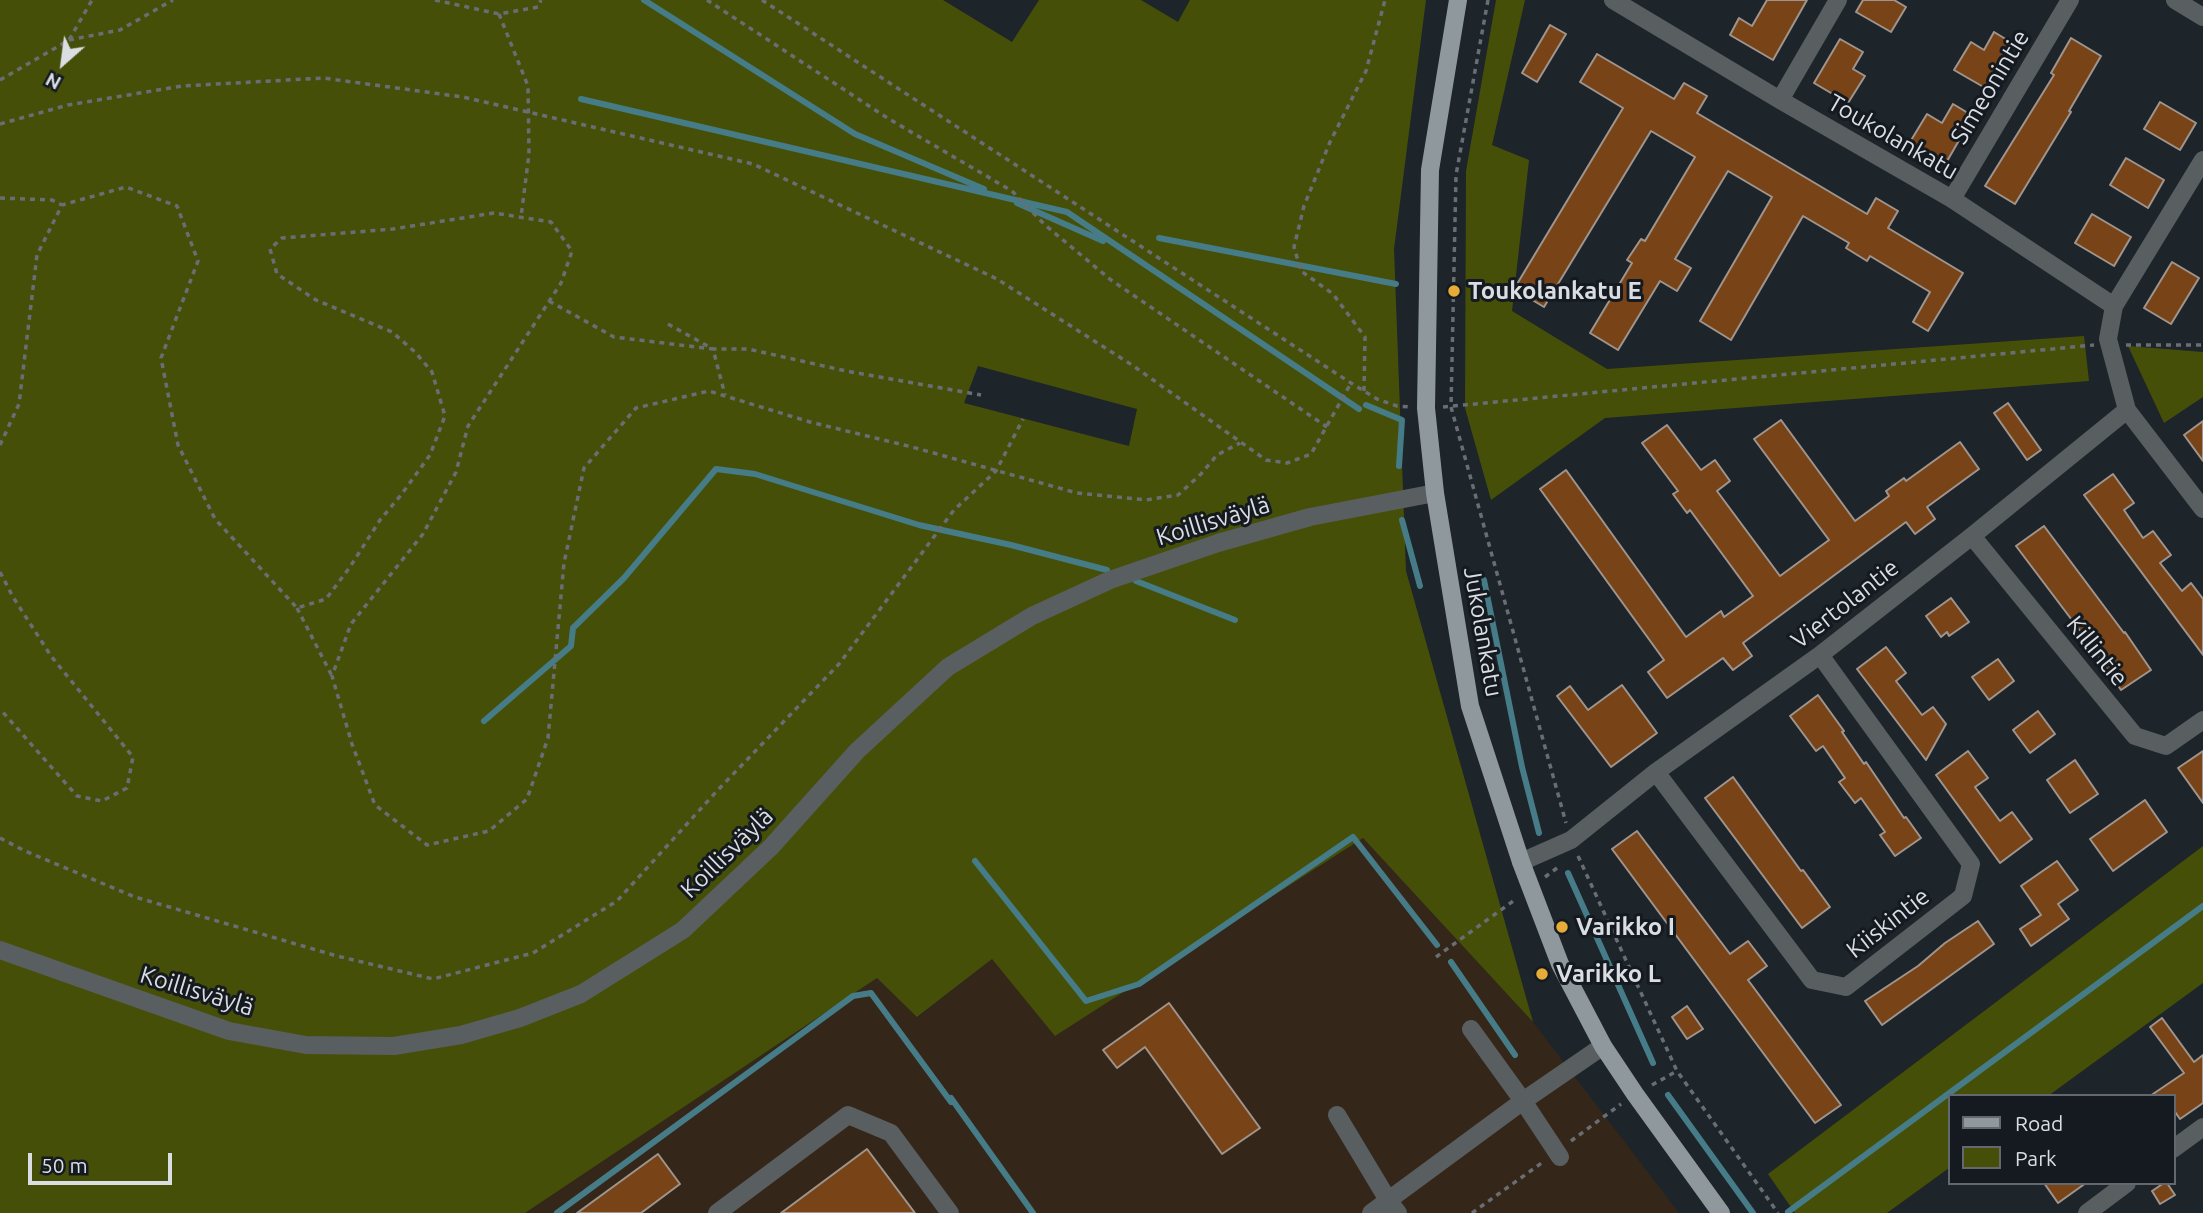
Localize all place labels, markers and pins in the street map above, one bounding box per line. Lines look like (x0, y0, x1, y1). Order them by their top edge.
place label: Toukolankatu E (1468, 277, 1642, 305)
marker: Toukolankatu E (1446, 283, 1462, 299)
place label: Varikko I (1576, 913, 1675, 941)
marker: Varikko I (1554, 919, 1570, 935)
place label: Varikko L (1556, 960, 1661, 988)
marker: Varikko L (1534, 966, 1550, 982)

